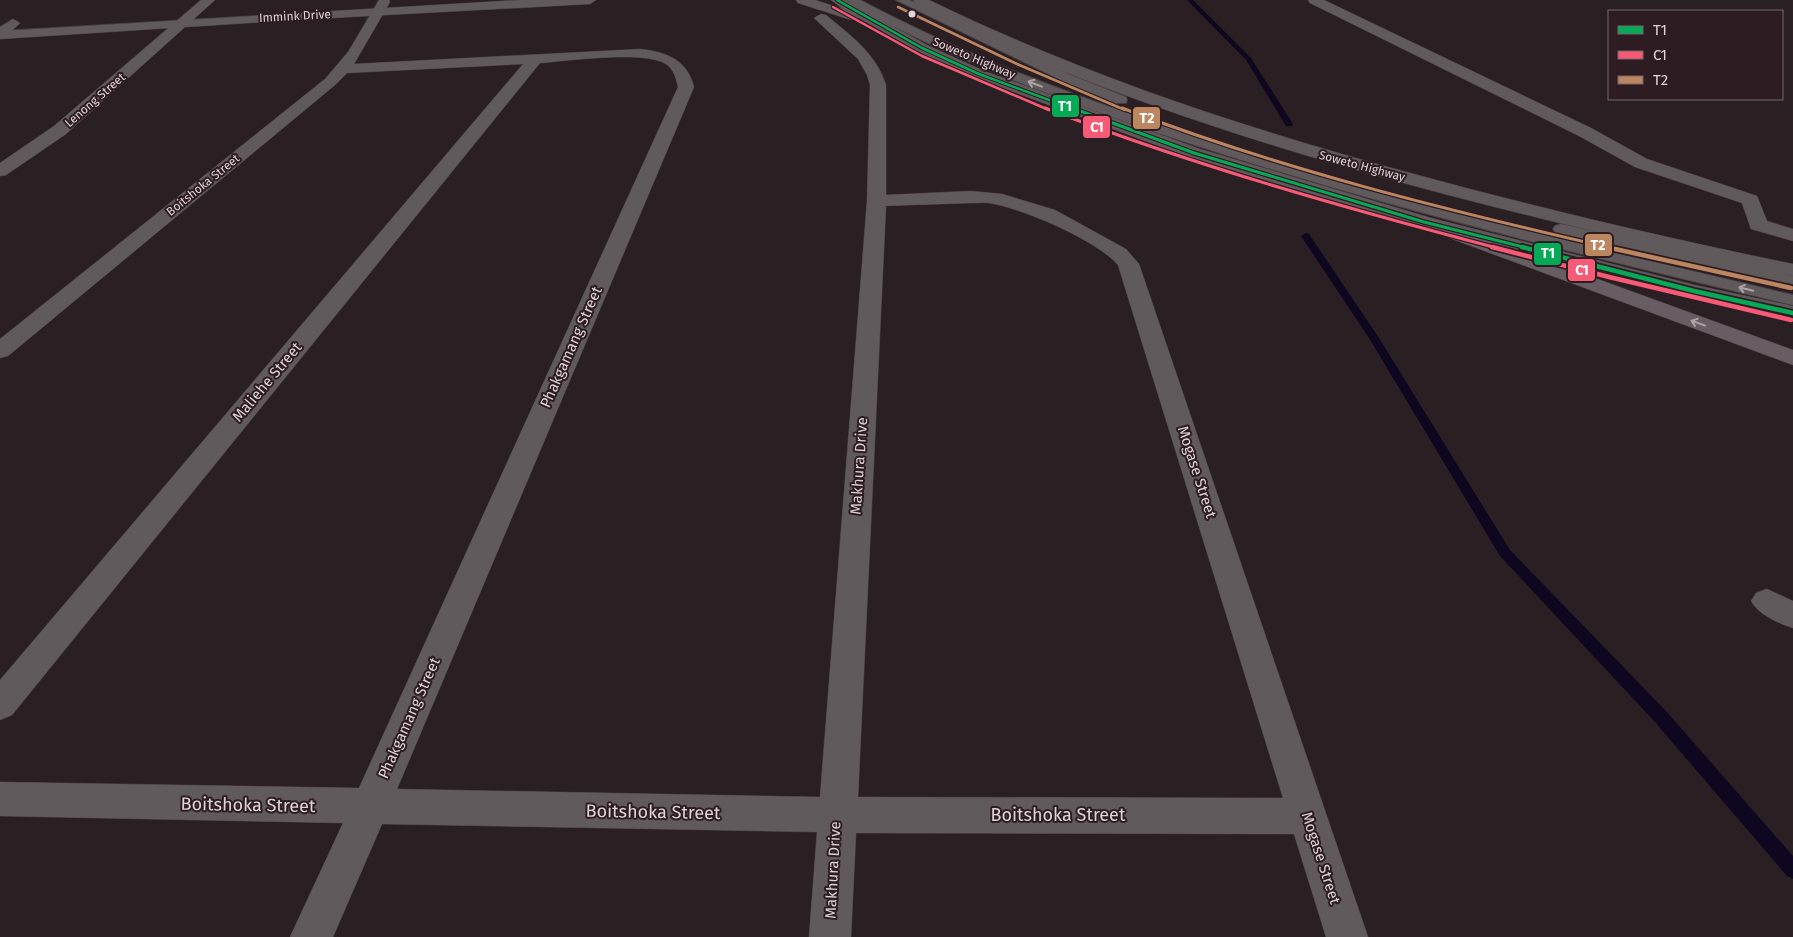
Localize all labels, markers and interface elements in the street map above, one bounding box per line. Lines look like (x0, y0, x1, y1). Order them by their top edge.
street label: Immink Drive (259, 7, 331, 25)
unlabelled marker (907, 9, 917, 19)
legend (1608, 10, 1783, 100)
text: T1 (1653, 21, 1667, 39)
street label: Soweto Highway (931, 34, 1018, 82)
text: C1 (1653, 46, 1667, 64)
street label: Lenong Street (62, 70, 128, 130)
text: T2 (1653, 71, 1668, 89)
one-way arrow (1028, 78, 1043, 88)
line badge: T1 (1051, 94, 1080, 118)
text: T1 (1058, 98, 1072, 115)
line badge: T2 (1132, 106, 1161, 130)
text: T2 (1140, 110, 1154, 127)
line badge: C1 (1082, 115, 1111, 139)
text: C1 (1090, 119, 1104, 136)
street label: Soweto Highway (1317, 148, 1407, 184)
street label: Boitshoka Street (164, 151, 243, 219)
line badge: T2 (1584, 233, 1613, 257)
text: T2 (1591, 237, 1605, 254)
line badge: T1 (1533, 242, 1562, 266)
text: T1 (1541, 245, 1555, 262)
line badge: C1 (1567, 258, 1596, 282)
text: C1 (1575, 262, 1589, 279)
street label: Phakgamang Street (536, 283, 606, 410)
one-way arrow (1738, 284, 1754, 293)
one-way arrow (1691, 318, 1706, 327)
street label: Maliehe Street (229, 338, 306, 425)
street label: Makhura Drive (847, 417, 871, 515)
street label: Mogase Street (1174, 424, 1221, 521)
street label: Phakgamang Street (374, 654, 444, 781)
street label: Boitshoka Street (180, 793, 316, 817)
street label: Boitshoka Street (585, 800, 721, 824)
street label: Boitshoka Street (991, 804, 1126, 826)
street label: Mogase Street (1298, 810, 1345, 907)
street label: Makhura Drive (821, 821, 845, 919)

